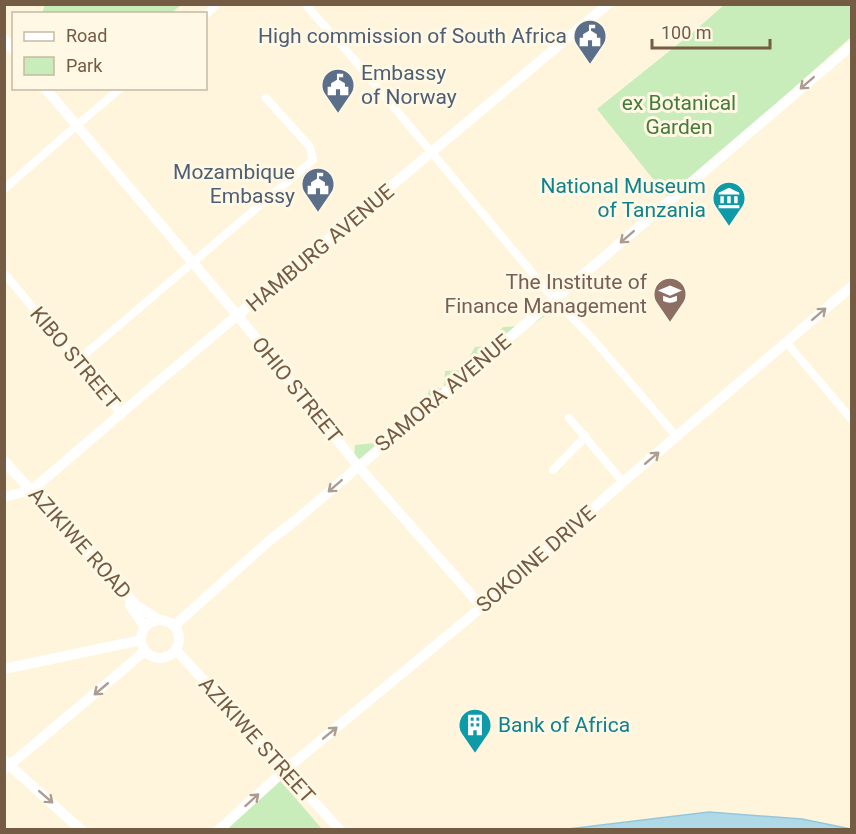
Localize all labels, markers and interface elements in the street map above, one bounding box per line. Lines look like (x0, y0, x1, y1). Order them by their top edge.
legend (12, 12, 207, 90)
scale bar (652, 12, 770, 50)
public building icon: High commission of South Africa (572, 18, 608, 65)
text: 100 m (661, 22, 712, 43)
place label: High commission of South Africa (258, 24, 567, 48)
text: Road (66, 25, 107, 46)
text: Park (66, 55, 103, 76)
place label: Embassy of Norway (361, 61, 457, 109)
public building icon: Embassy of Norway (320, 67, 356, 114)
one-way arrow (800, 76, 815, 90)
park label: ex Botanical Garden (622, 91, 736, 139)
place label: Mozambique Embassy (173, 160, 295, 208)
public building icon: Mozambique Embassy (300, 166, 336, 213)
place label: National Museum of Tanzania (540, 174, 706, 222)
street label: HAMBURG AVENUE (241, 179, 399, 317)
museum icon: National Museum of Tanzania (711, 180, 747, 227)
one-way arrow (620, 230, 635, 244)
place label: The Institute of Finance Management (445, 270, 648, 318)
school or university icon: The Institute of Finance Management (652, 276, 688, 323)
street label: KIBO STREET (25, 302, 125, 414)
one-way arrow (811, 307, 826, 321)
street label: SAMORA AVENUE (370, 329, 516, 457)
street label: OHIO STREET (247, 332, 347, 448)
one-way arrow (644, 451, 659, 465)
one-way arrow (328, 479, 343, 493)
street label: AZIKIWE ROAD (24, 482, 136, 604)
street label: SOKOINE DRIVE (472, 501, 600, 617)
street label: AZIKIWE STREET (194, 672, 320, 808)
one-way arrow (93, 682, 109, 695)
building icon: Bank of Africa (457, 707, 493, 754)
place label: Bank of Africa (498, 713, 630, 737)
one-way arrow (322, 726, 338, 739)
one-way arrow (38, 789, 54, 803)
one-way arrow (244, 793, 259, 807)

